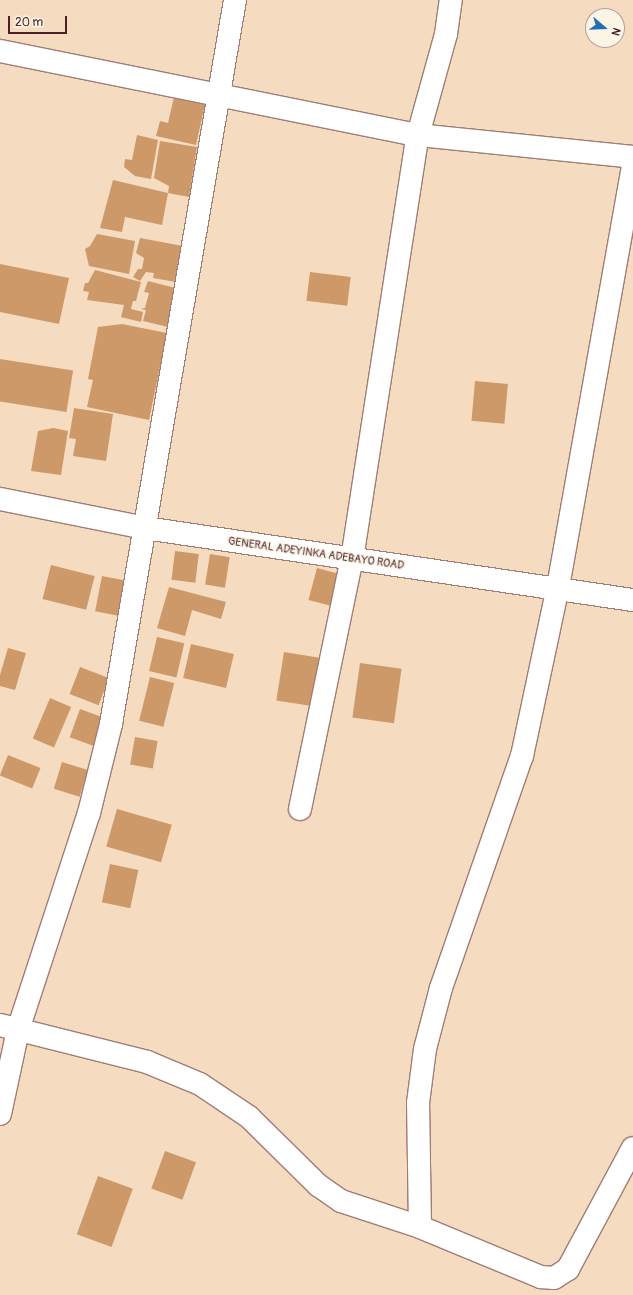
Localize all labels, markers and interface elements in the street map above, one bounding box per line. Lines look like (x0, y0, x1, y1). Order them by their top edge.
scale bar (10, 8, 69, 34)
north arrow (585, 8, 625, 48)
text: 20 m (15, 15, 43, 30)
text: N (609, 26, 623, 37)
street label: GENERAL ADEYINKA ADEBAYO ROAD (227, 535, 405, 573)

